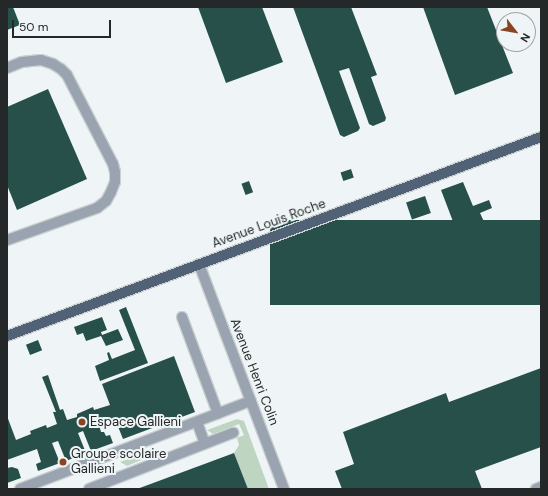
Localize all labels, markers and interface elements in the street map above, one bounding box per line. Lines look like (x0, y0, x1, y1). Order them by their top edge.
scale bar (14, 12, 113, 38)
north arrow (496, 12, 536, 52)
text: 50 m (19, 19, 48, 35)
text: N (517, 31, 533, 45)
street label: Avenue Louis Roche (210, 196, 328, 252)
street label: Avenue Henri Colin (226, 316, 282, 428)
place label: Espace Gallieni (90, 414, 181, 430)
marker: Espace Gallieni (77, 417, 87, 427)
place label: Groupe scolaire Gallieni (71, 447, 166, 478)
marker: Groupe scolaire Gallieni (58, 457, 68, 467)

